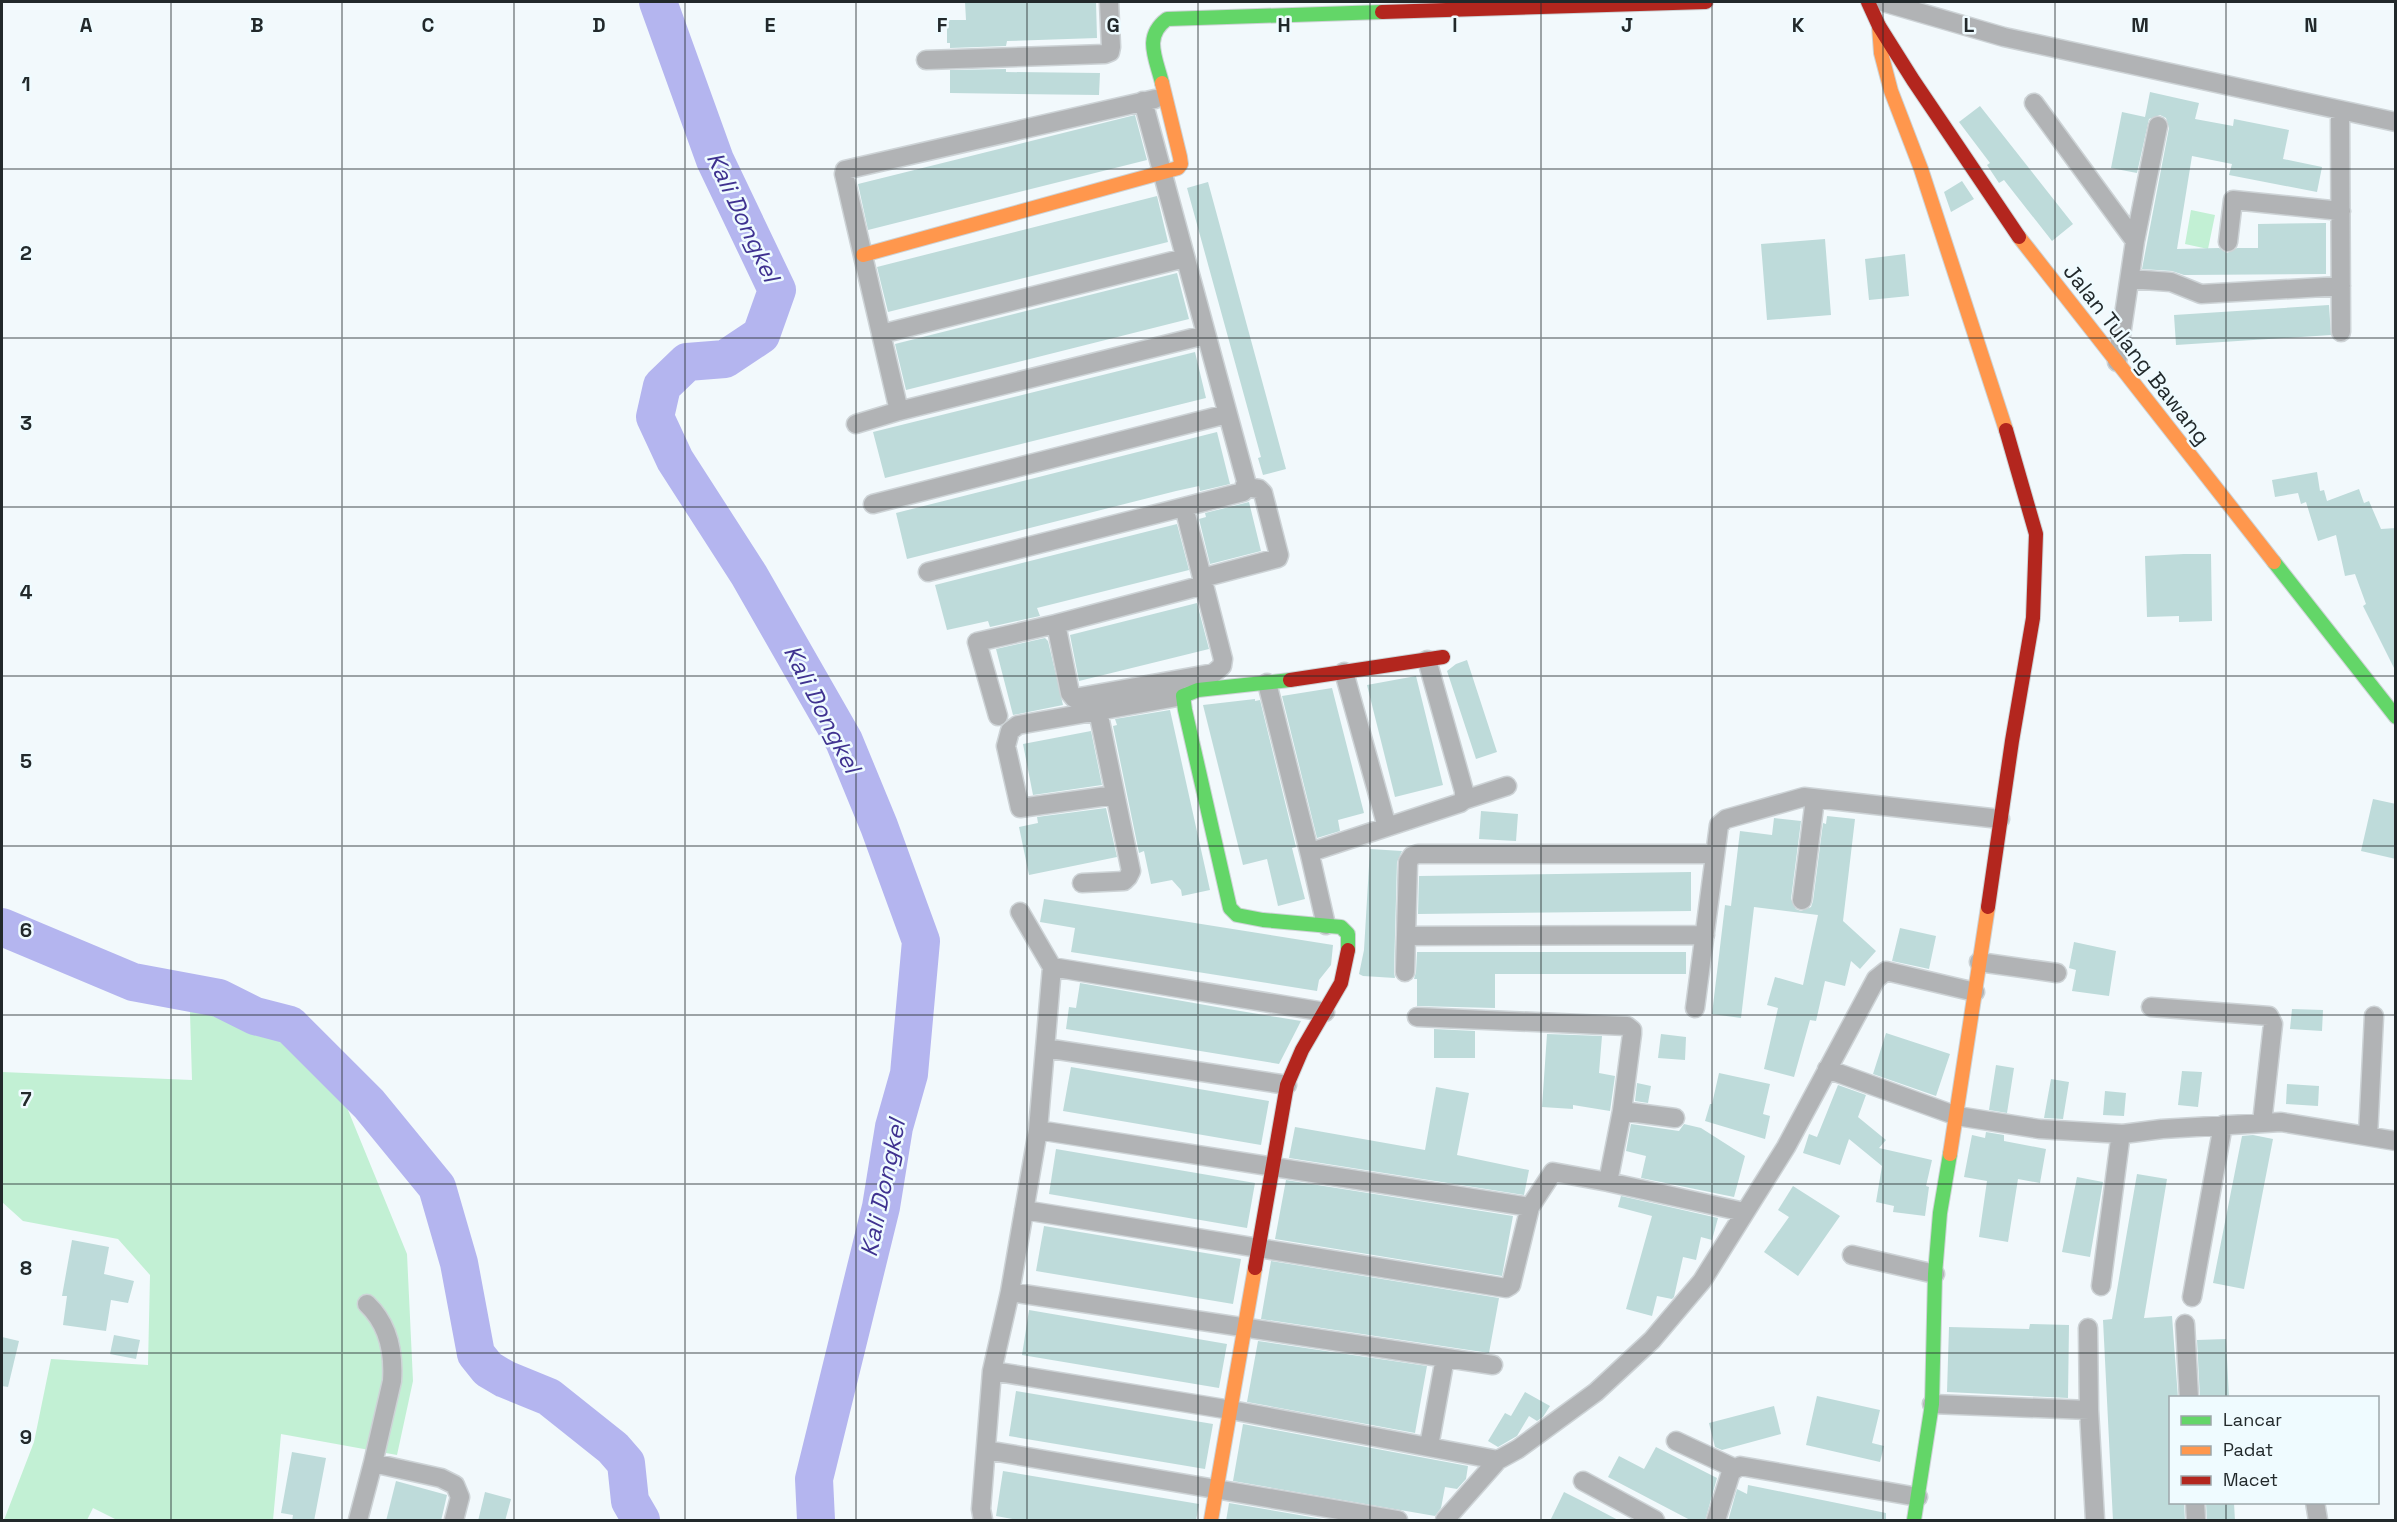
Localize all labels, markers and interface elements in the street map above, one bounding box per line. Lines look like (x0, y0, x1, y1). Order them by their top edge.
text: A (80, 12, 93, 38)
text: B (250, 12, 264, 38)
text: C (422, 12, 435, 38)
text: D (592, 12, 606, 38)
text: E (764, 12, 776, 38)
text: F (937, 12, 948, 38)
text: G (1106, 12, 1120, 38)
text: H (1277, 12, 1291, 38)
text: I (1452, 12, 1458, 38)
text: J (1621, 12, 1633, 38)
text: K (1792, 12, 1805, 38)
text: L (1964, 12, 1975, 38)
text: M (2131, 12, 2149, 38)
text: N (2304, 12, 2318, 38)
text: 1 (21, 71, 31, 97)
water label: Kali Dongkel (700, 147, 788, 289)
text: 2 (20, 240, 32, 266)
street label: Jalan Tulang Bawang (2057, 258, 2217, 450)
text: 3 (20, 410, 32, 436)
text: 4 (20, 579, 33, 605)
water label: Kali Dongkel (777, 640, 869, 781)
text: 5 (20, 748, 32, 774)
text: 6 (20, 917, 32, 943)
text: 7 (20, 1086, 32, 1112)
water label: Kali Dongkel (853, 1113, 913, 1259)
text: 8 (20, 1255, 32, 1281)
legend (2169, 1396, 2379, 1504)
text: Lancar (2223, 1408, 2282, 1431)
text: 9 (20, 1424, 32, 1450)
text: Padat (2223, 1438, 2273, 1461)
text: Macet (2223, 1468, 2278, 1491)

